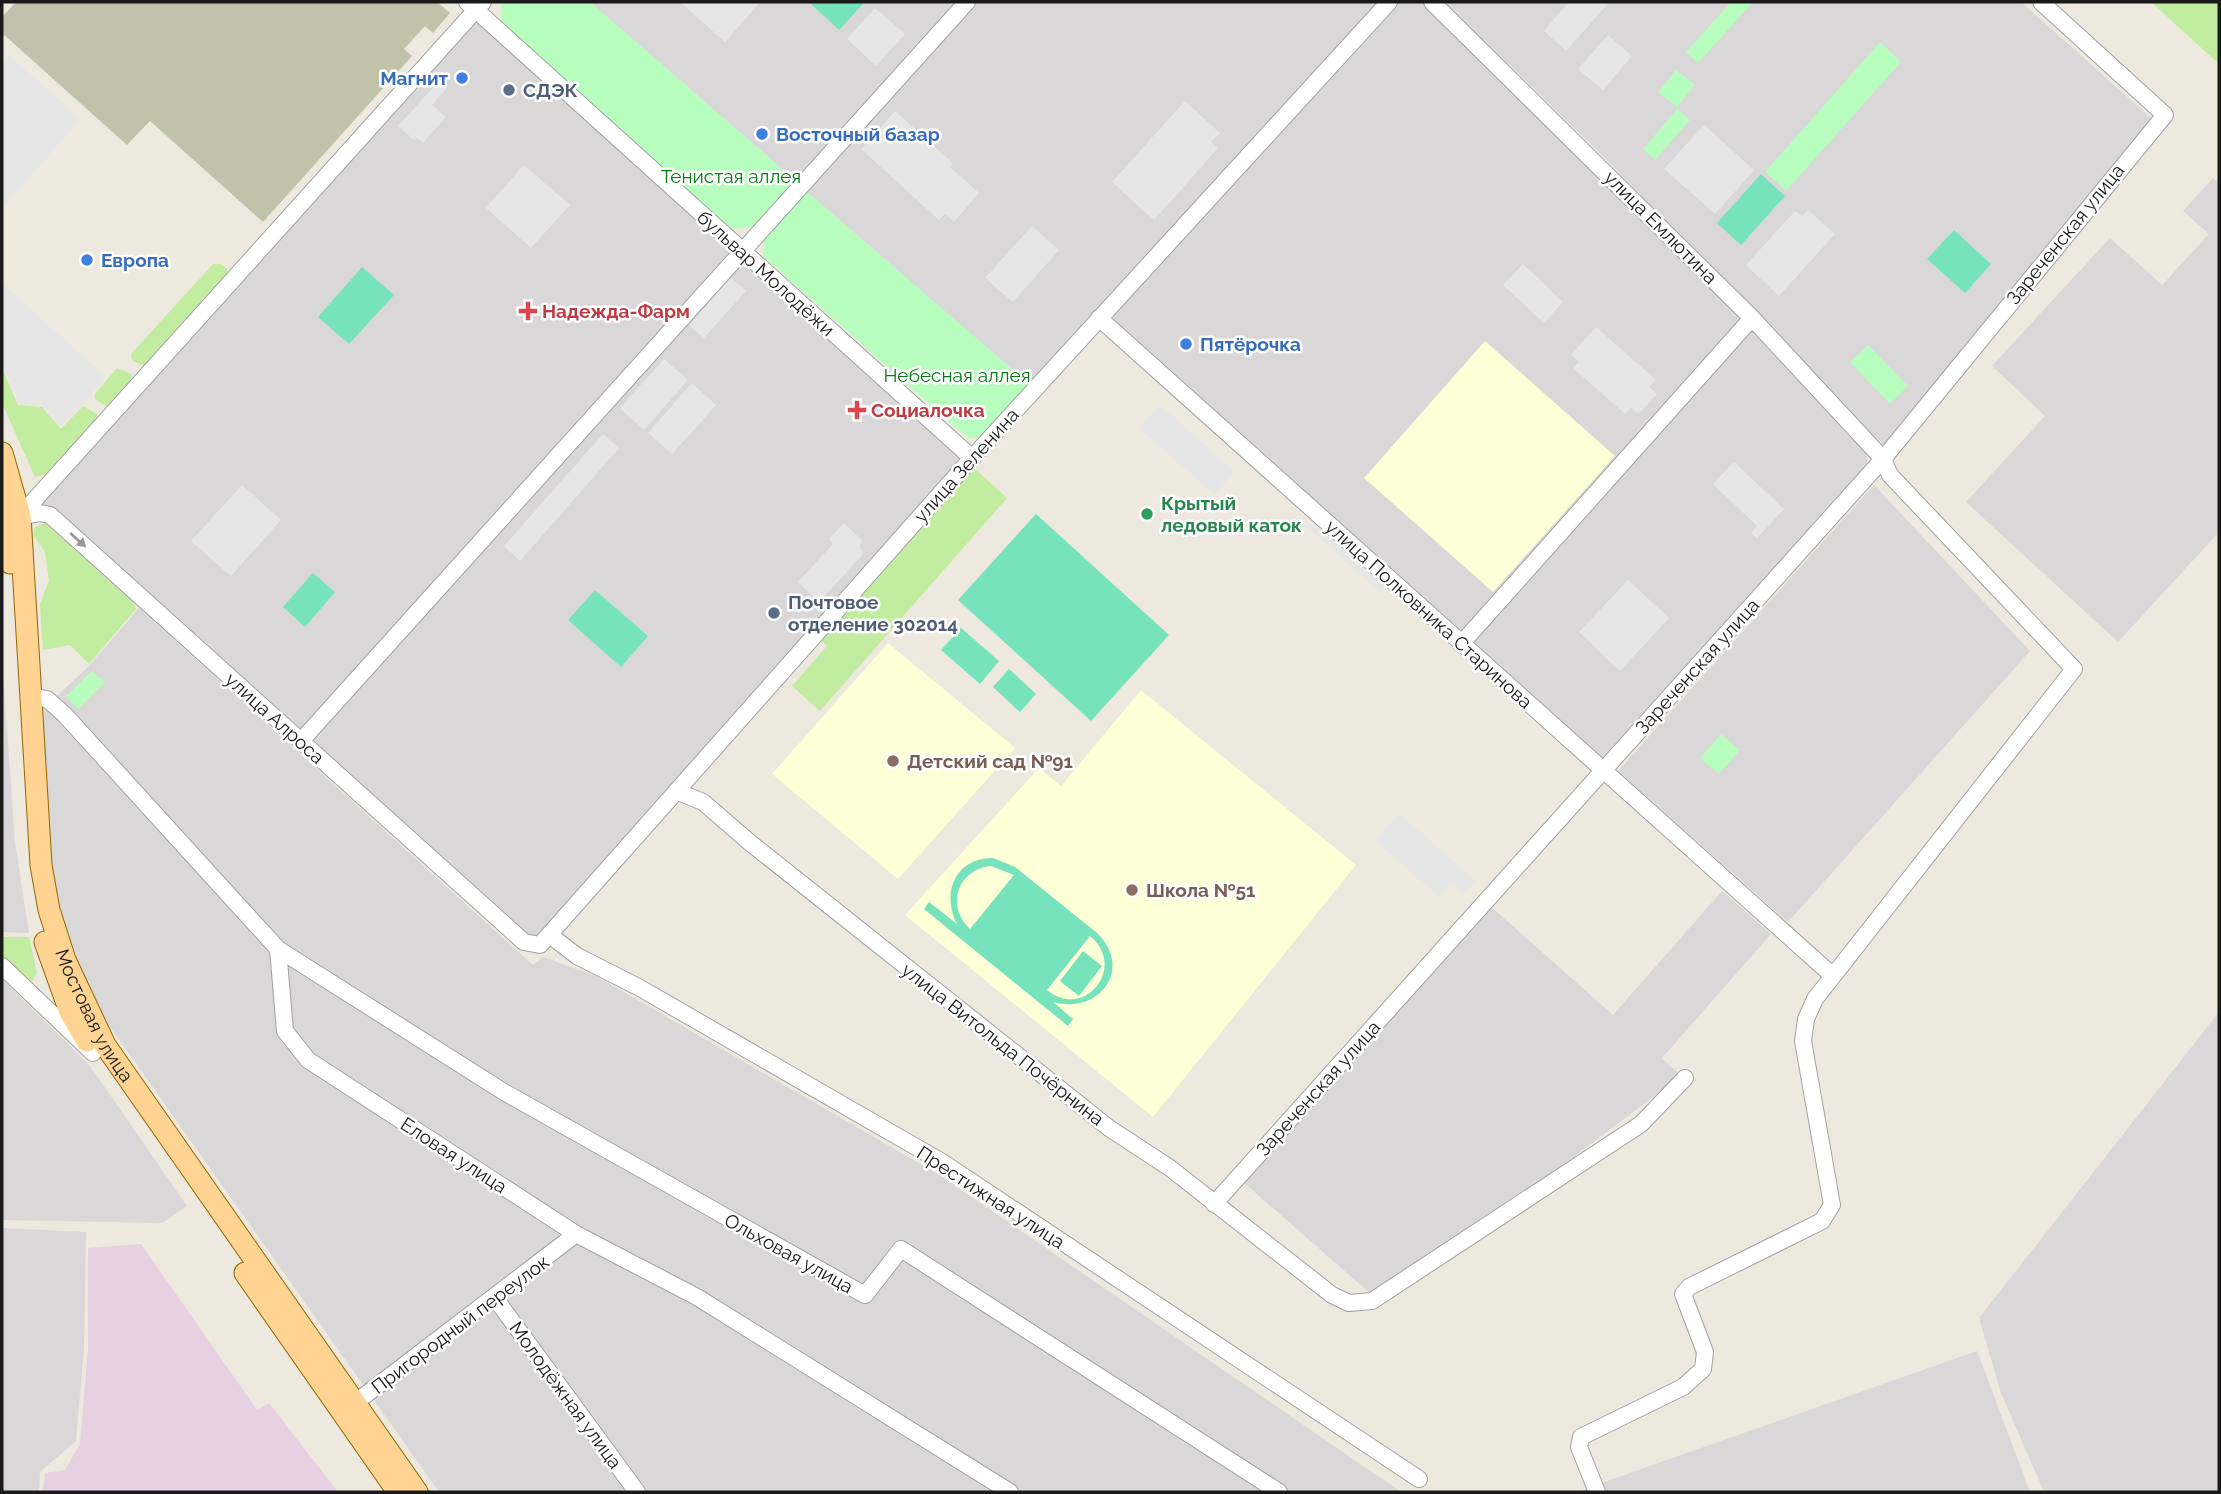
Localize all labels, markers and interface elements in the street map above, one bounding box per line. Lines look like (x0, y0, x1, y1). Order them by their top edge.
place label: Магнит (380, 67, 449, 89)
marker: Магнит (454, 70, 470, 86)
place label: СДЭК (523, 79, 578, 101)
marker: СДЭК (501, 82, 517, 98)
place label: Восточный базар (776, 123, 940, 145)
marker: Восточный базар (754, 126, 770, 142)
street label: Зареченская улица (2002, 159, 2128, 309)
park label: Тенистая аллея (661, 165, 801, 187)
street label: улица Емлютина (1600, 166, 1722, 288)
street label: бульвар Молодёжи (693, 206, 839, 340)
place label: Европа (101, 249, 169, 271)
marker: Европа (79, 252, 95, 268)
place label: Надежда-Фарм (542, 300, 690, 322)
marker: Надежда-Фарм (520, 303, 536, 319)
place label: Пятёрочка (1200, 333, 1301, 355)
marker: Пятёрочка (1178, 336, 1194, 352)
park label: Небесная аллея (883, 364, 1031, 386)
place label: Социалочка (871, 399, 985, 421)
marker: Социалочка (849, 402, 865, 418)
street label: улица Зеленина (909, 403, 1023, 527)
place label: Крытый ледовый каток (1161, 492, 1302, 536)
marker: Крытый ледовый каток (1139, 506, 1155, 522)
street label: улица Полковника Старинова (1321, 515, 1537, 713)
one-way arrow (69, 532, 87, 548)
place label: Почтовое отделение 302014 (788, 591, 958, 635)
street label: Зареченская улица (1631, 594, 1763, 738)
marker: Почтовое отделение 302014 (766, 605, 782, 621)
street label: улица Алроса (221, 668, 329, 768)
place label: Детский сад №91 (907, 750, 1073, 772)
marker: Детский сад №91 (885, 753, 901, 769)
place label: Школа №51 (1146, 879, 1255, 901)
marker: Школа №51 (1124, 882, 1140, 898)
street label: Мостовая улица (51, 946, 138, 1086)
street label: улица Витольда Почёрнина (898, 958, 1108, 1130)
street label: Зареченская улица (1252, 1016, 1384, 1160)
street label: Еловая улица (397, 1113, 511, 1197)
street label: Престижная улица (913, 1141, 1069, 1253)
street label: Ольховая улица (721, 1209, 857, 1297)
street label: Пригородный переулок (367, 1250, 553, 1398)
street label: Молодёжная улица (505, 1317, 627, 1473)

